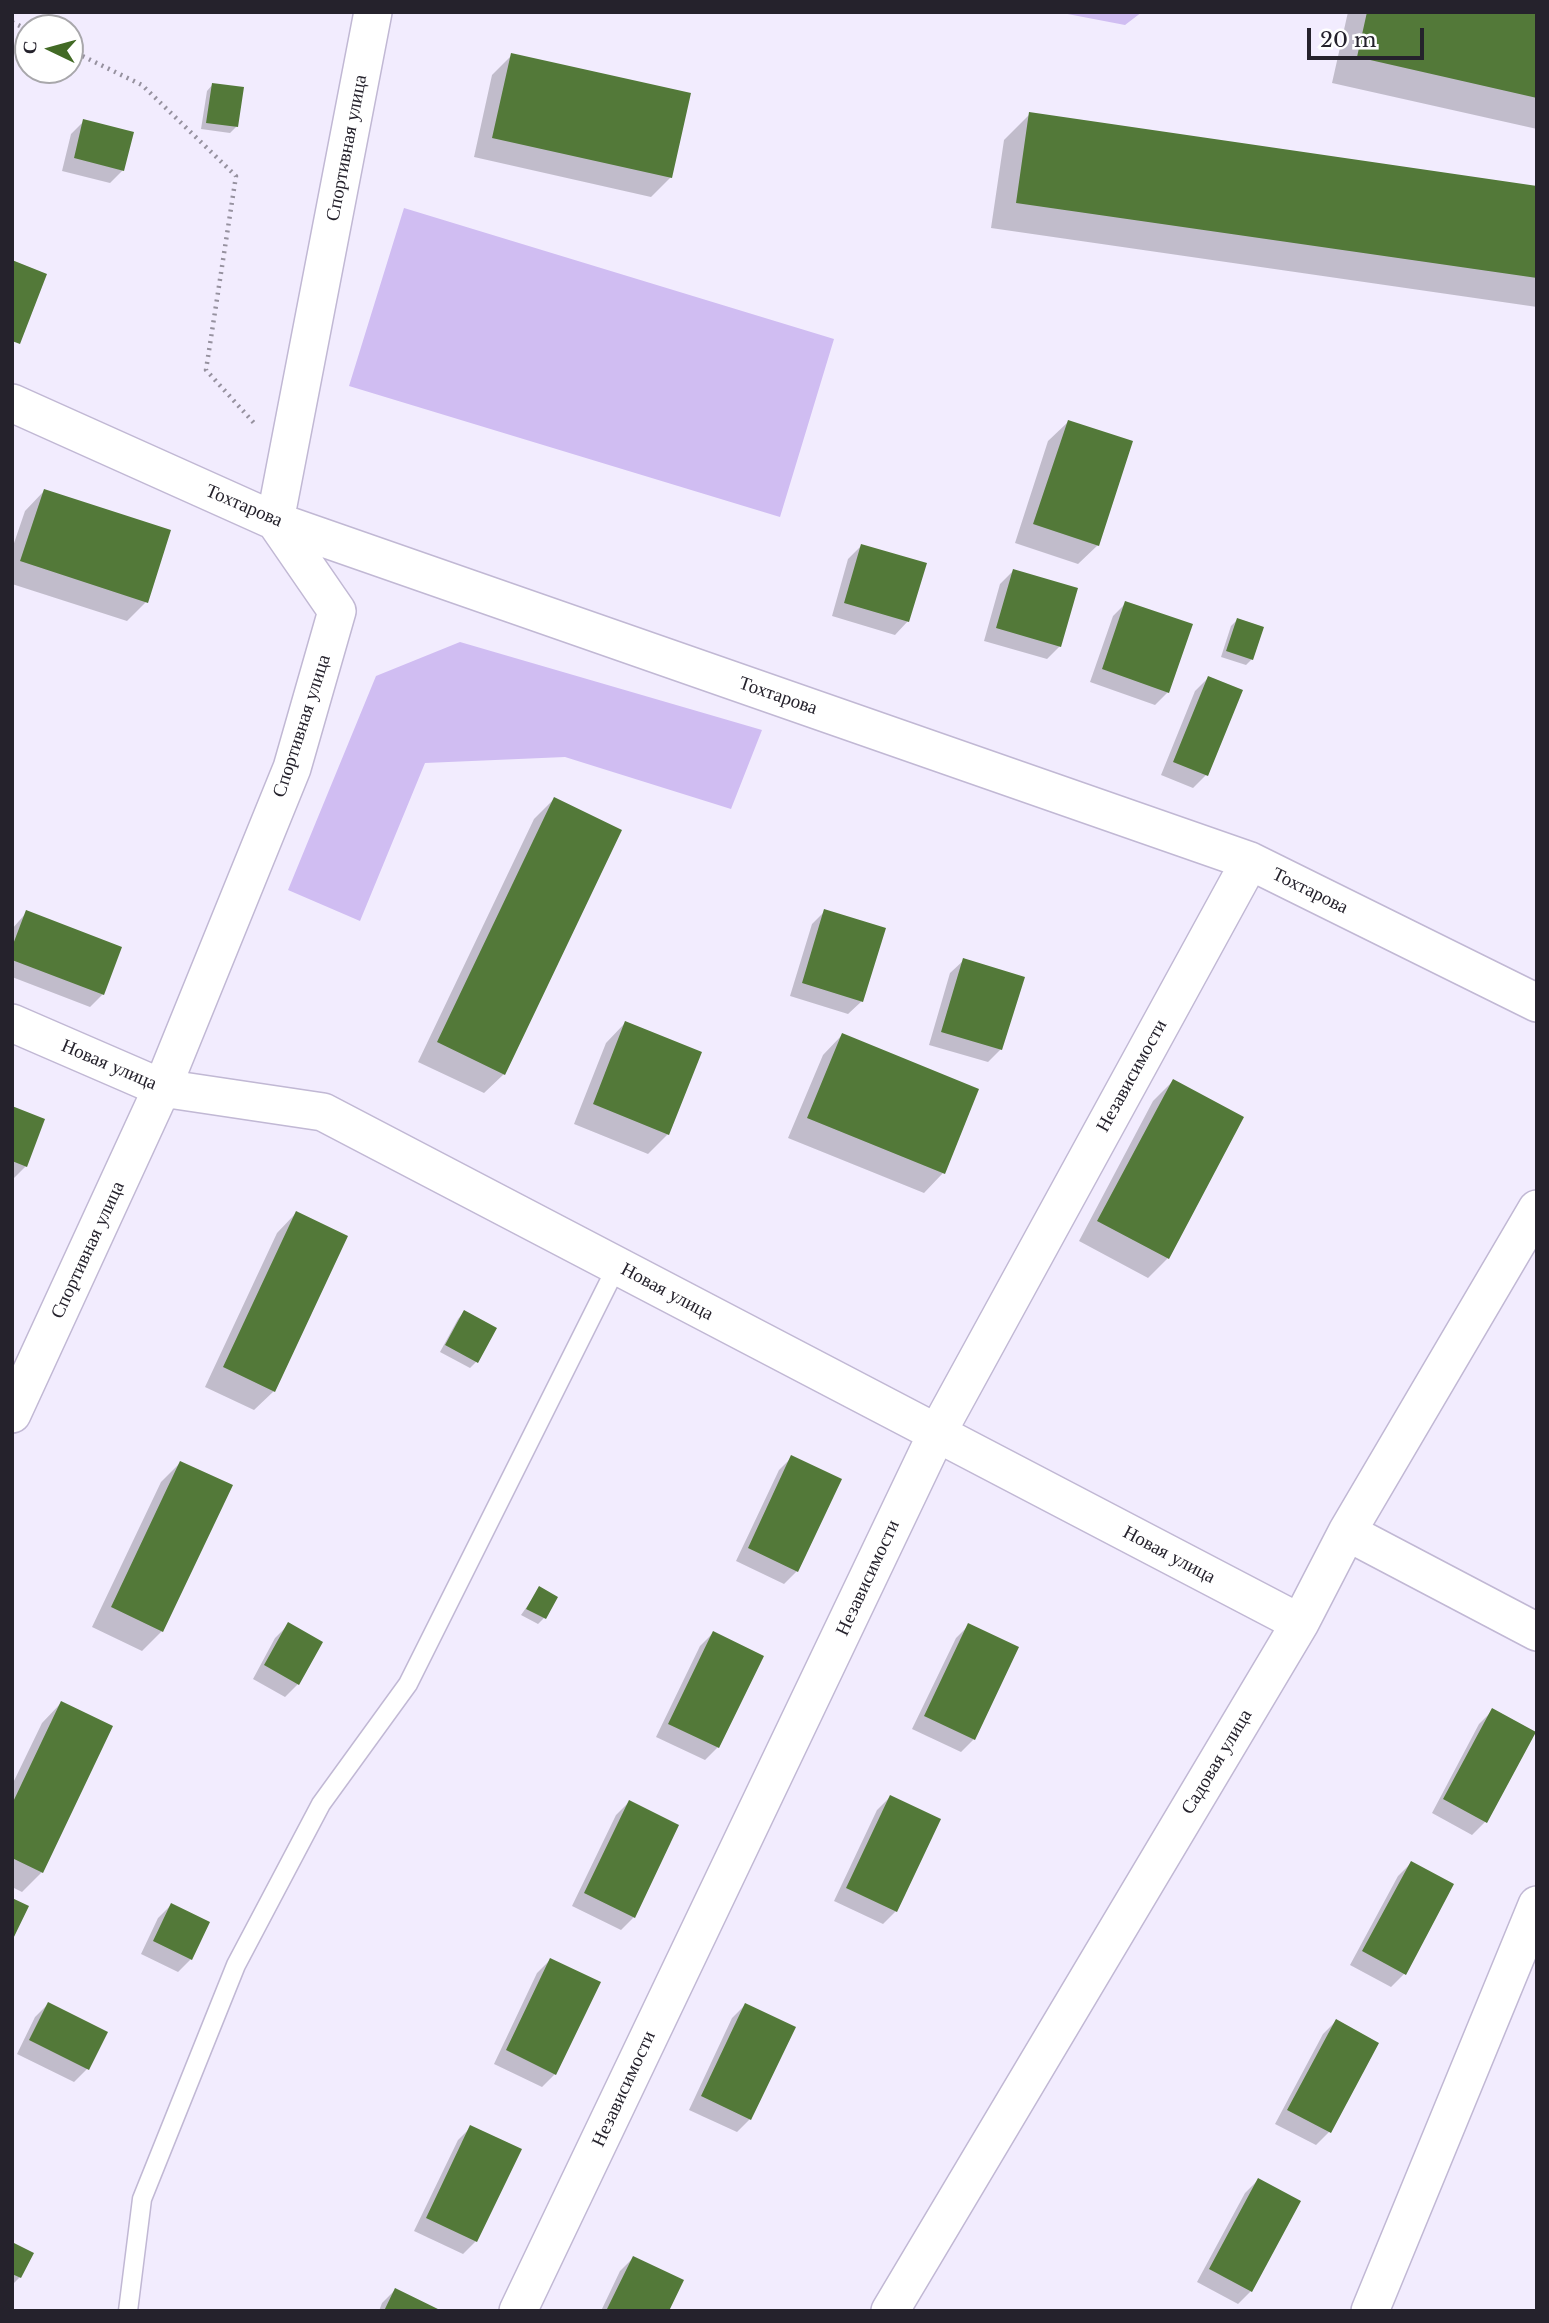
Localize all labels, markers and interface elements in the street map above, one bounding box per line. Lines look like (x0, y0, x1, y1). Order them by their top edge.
north arrow (14, 14, 84, 84)
scale bar (1311, 14, 1428, 58)
text: 20 m (1320, 27, 1377, 53)
text: С (18, 39, 42, 55)
street label: Спортивная улица (322, 73, 372, 223)
street label: Тохтарова (202, 480, 286, 532)
street label: Спортивная улица (268, 652, 336, 800)
street label: Тохтарова (736, 672, 820, 720)
street label: Тохтарова (1268, 863, 1352, 919)
street label: Независимости (1092, 1016, 1172, 1136)
street label: Новая улица (58, 1035, 160, 1095)
street label: Спортивная улица (46, 1178, 130, 1322)
street label: Новая улица (617, 1258, 717, 1326)
street label: Независимости (831, 1517, 905, 1639)
street label: Новая улица (1119, 1521, 1219, 1589)
street label: Садовая улица (1177, 1705, 1257, 1819)
street label: Независимости (587, 2028, 661, 2150)

